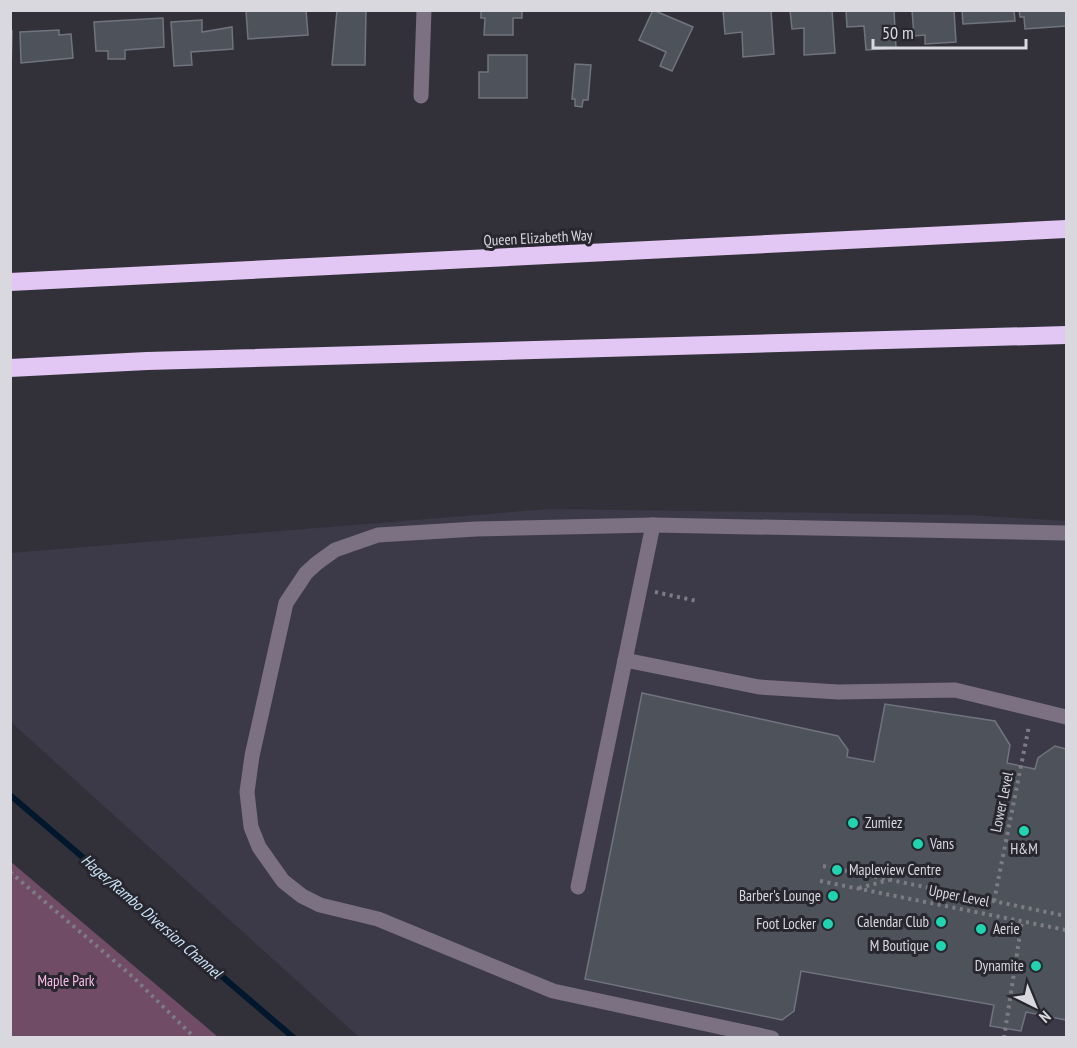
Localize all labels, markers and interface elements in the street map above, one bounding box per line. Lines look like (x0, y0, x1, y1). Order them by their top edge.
scale bar (873, 12, 1026, 50)
text: 50 m (882, 21, 914, 44)
street label: Queen Elizabeth Way (483, 225, 593, 250)
street label: Lower Level (986, 770, 1017, 834)
place label: Zumiez (865, 813, 902, 832)
marker: Zumiez (846, 816, 860, 830)
marker: H&M (1017, 824, 1031, 838)
place label: Vans (929, 834, 954, 853)
marker: Vans (911, 837, 925, 851)
place label: H&M (1010, 839, 1038, 858)
water label: Hager/Rambo Diversion Channel (78, 849, 227, 983)
place label: Mapleview Centre (849, 860, 941, 879)
marker: Mapleview Centre (830, 863, 844, 877)
street label: Upper Level (927, 880, 992, 911)
place label: Barber's Lounge (739, 886, 821, 905)
marker: Barber's Lounge (826, 889, 840, 903)
place label: Calendar Club (857, 912, 929, 931)
place label: Foot Locker (756, 914, 817, 933)
marker: Calendar Club (934, 915, 948, 929)
marker: Foot Locker (821, 917, 835, 931)
place label: Aerie (993, 919, 1020, 938)
marker: Aerie (974, 922, 988, 936)
place label: M Boutique (870, 936, 929, 955)
marker: M Boutique (934, 939, 948, 953)
place label: Dynamite (975, 956, 1024, 975)
marker: Dynamite (1029, 959, 1043, 973)
park label: Maple Park (37, 971, 95, 990)
north arrow (1005, 976, 1065, 1036)
text: N (1035, 1007, 1055, 1027)

